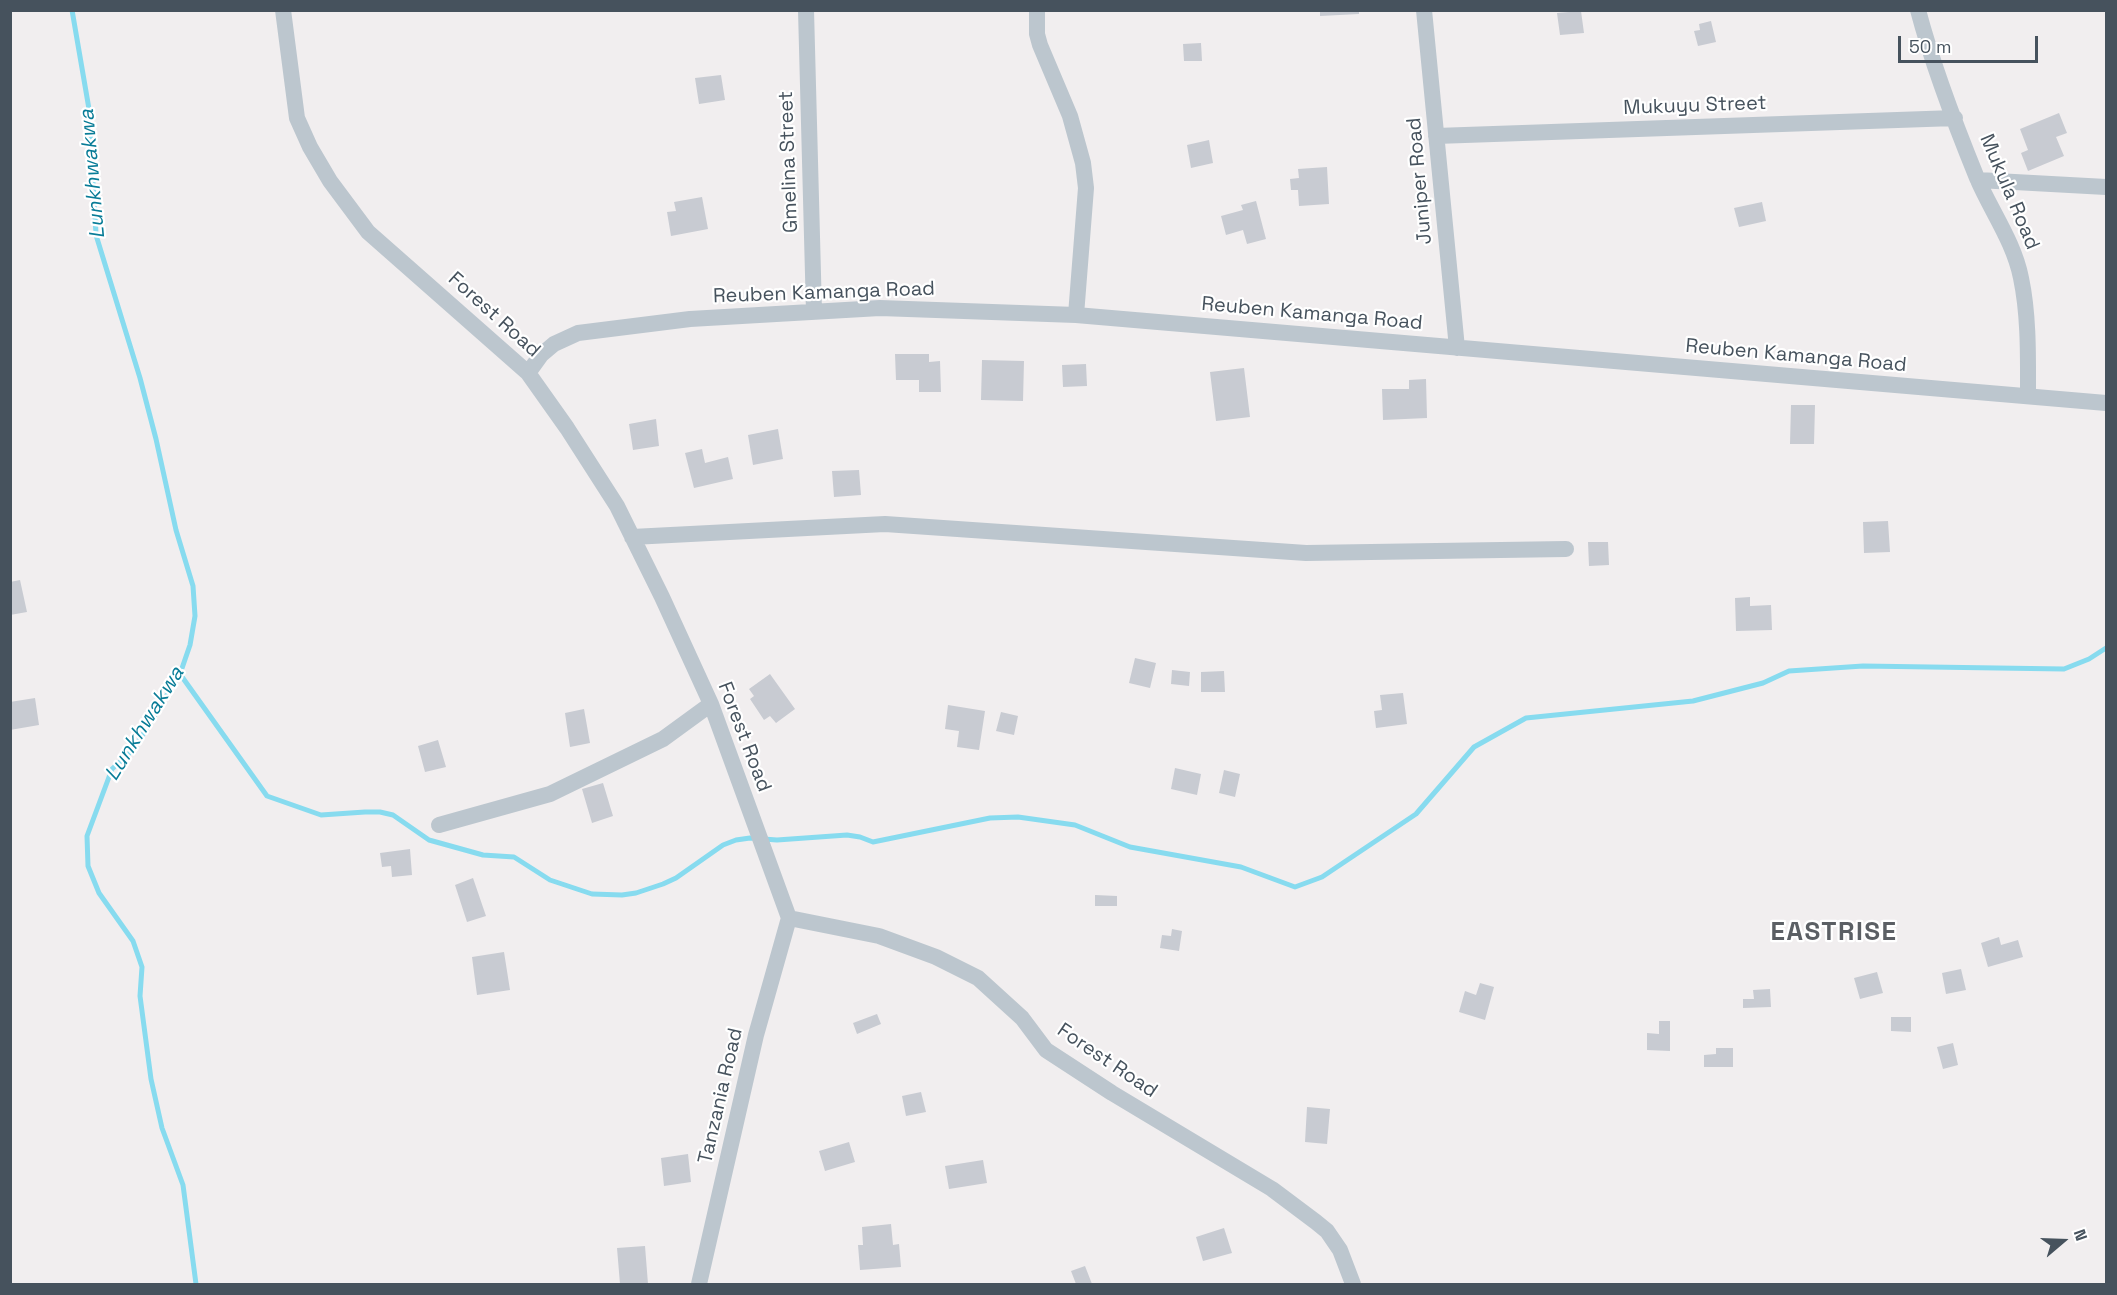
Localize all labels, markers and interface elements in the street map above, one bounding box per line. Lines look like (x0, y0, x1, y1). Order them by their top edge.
scale bar (1901, 24, 2040, 62)
text: 50 m (1909, 35, 1951, 58)
street label: Gmelina Street (775, 91, 803, 233)
street label: Mukuyu Street (1623, 92, 1767, 120)
water label: Lunkhwakwa (75, 108, 111, 240)
street label: Juniper Road (1402, 117, 1438, 245)
street label: Mukula Road (1974, 131, 2044, 253)
street label: Forest Road (443, 267, 545, 363)
street label: Reuben Kamanga Road (713, 277, 935, 309)
street label: Reuben Kamanga Road (1200, 292, 1424, 336)
street label: Reuben Kamanga Road (1684, 334, 1908, 378)
water label: Lunkhwakwa (100, 662, 190, 786)
street label: Forest Road (712, 679, 776, 795)
district label: EASTRISE (1771, 917, 1897, 949)
street label: Forest Road (1052, 1019, 1162, 1103)
street label: Tanzania Road (694, 1026, 748, 1166)
north arrow (2033, 1211, 2093, 1271)
text: N (2069, 1226, 2092, 1243)

